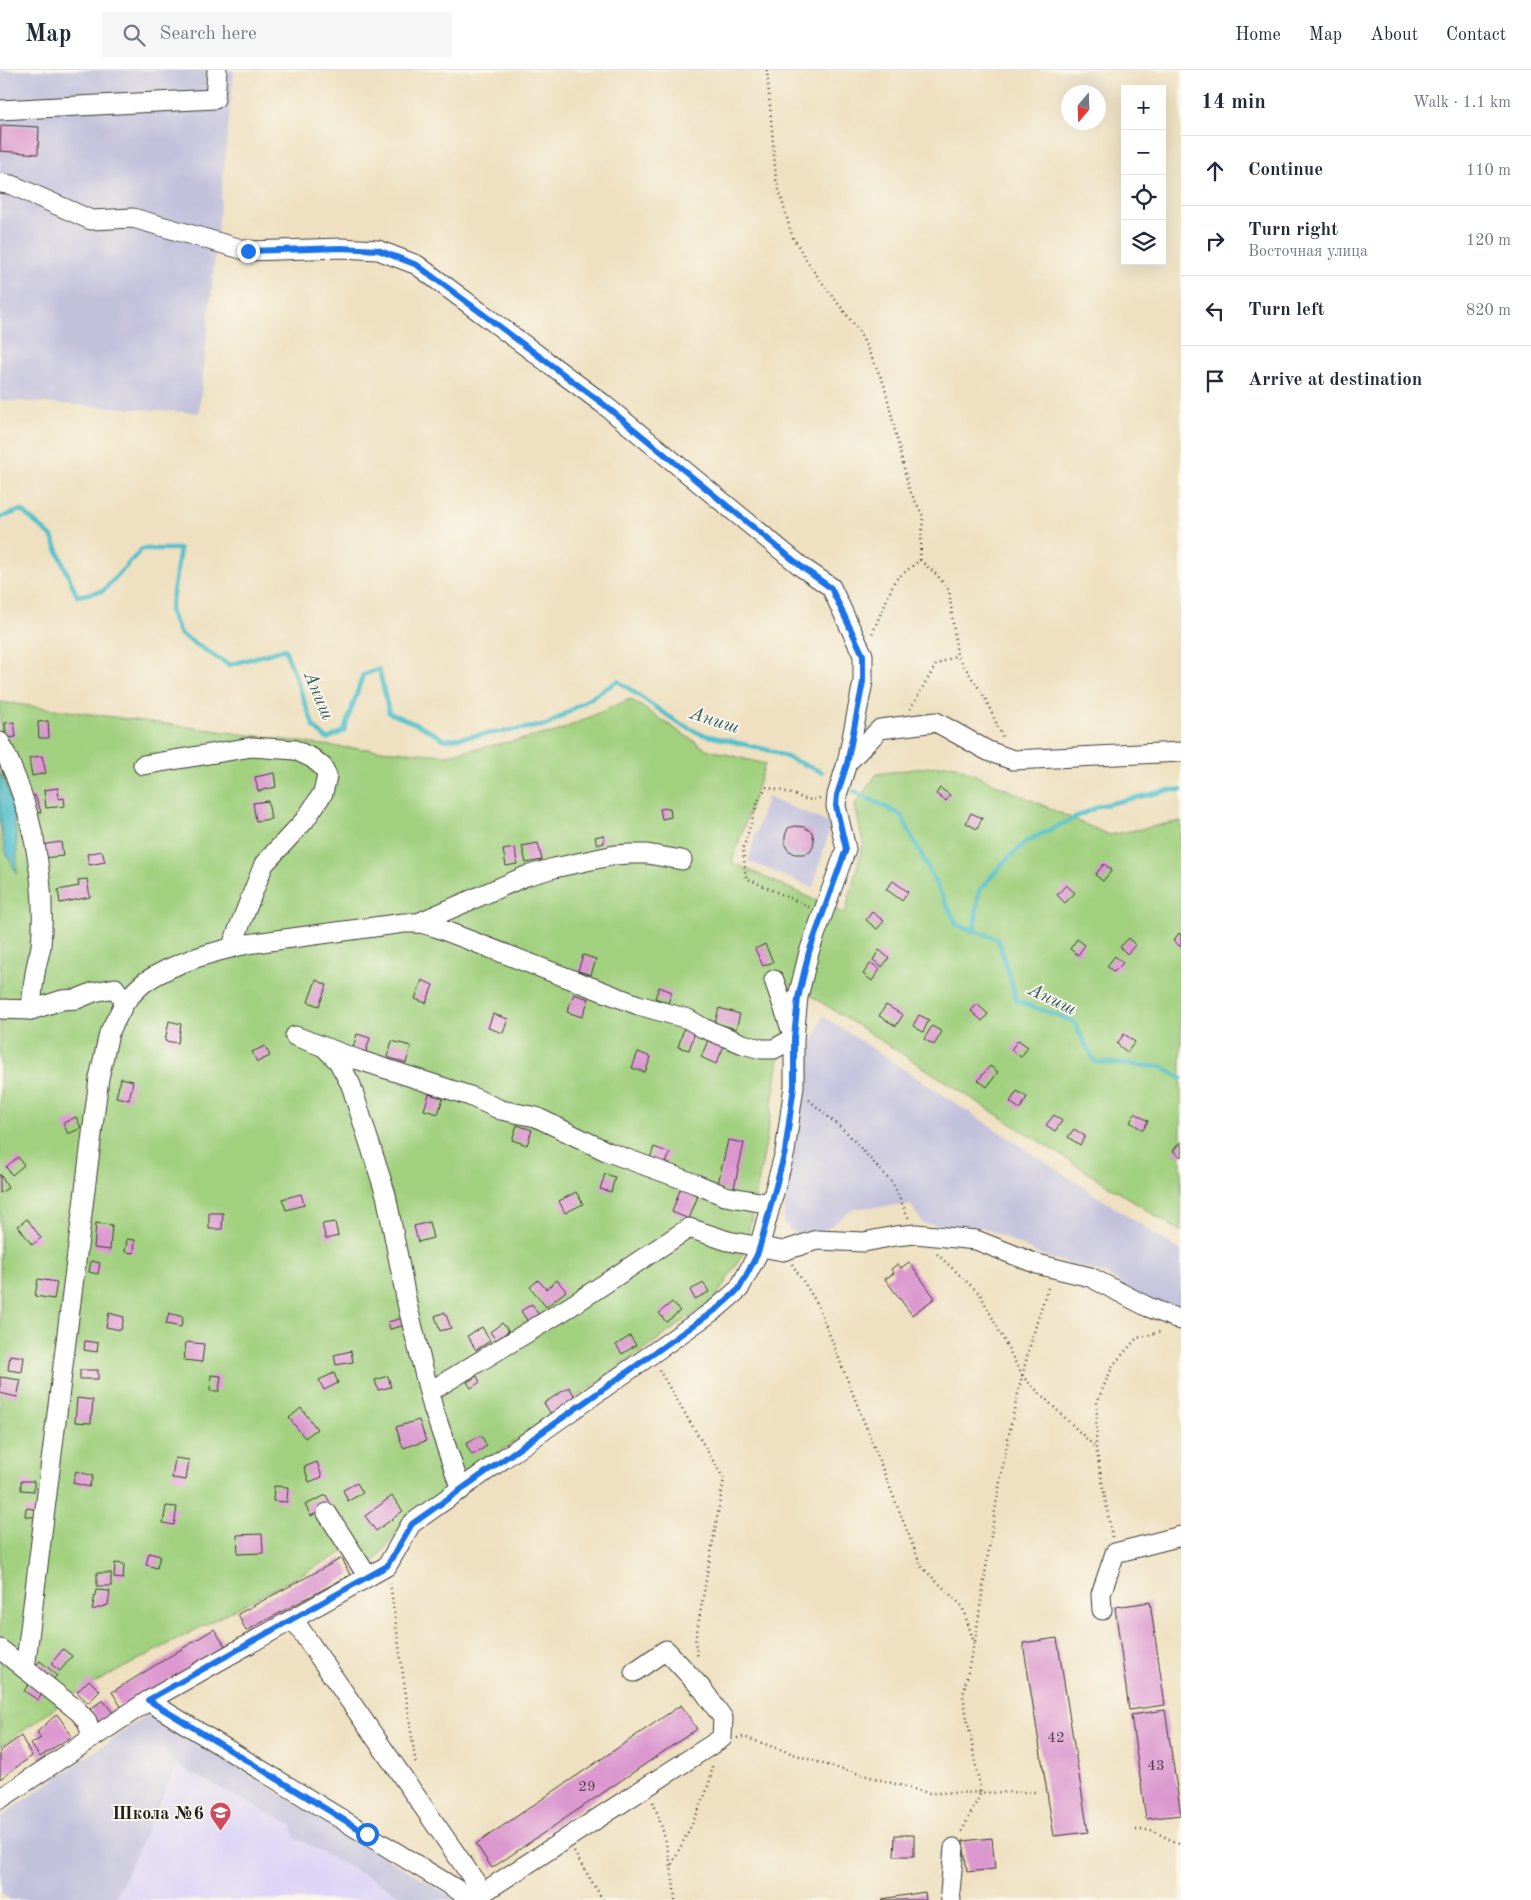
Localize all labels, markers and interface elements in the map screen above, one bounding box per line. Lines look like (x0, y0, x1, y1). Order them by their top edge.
search box (102, 12, 452, 57)
icon: search (120, 21, 148, 49)
text: Map (25, 23, 72, 47)
text: Search here (160, 25, 257, 44)
text: Home (1235, 26, 1281, 44)
text: Map (1309, 26, 1342, 44)
text: About (1370, 26, 1418, 44)
text: Contact (1446, 26, 1506, 44)
north arrow (1061, 85, 1106, 130)
map controls (1121, 85, 1166, 265)
button: + (1121, 85, 1166, 130)
text: 14 min (1201, 92, 1266, 113)
text: Walk · 1.1 km (1413, 95, 1511, 111)
button: − (1121, 130, 1166, 175)
icon: ahead (1201, 157, 1229, 185)
text: Continue (1248, 161, 1323, 180)
text: 110 m (1466, 163, 1511, 179)
button: locate (1121, 175, 1166, 220)
button: layers (1121, 220, 1166, 265)
text: Turn right (1248, 221, 1338, 240)
icon: right (1201, 227, 1229, 255)
text: 120 m (1466, 233, 1511, 249)
route end (237, 240, 260, 263)
text: Восточная улица (1248, 244, 1368, 260)
icon: left (1201, 297, 1229, 325)
text: Turn left (1248, 301, 1325, 320)
text: 820 m (1466, 303, 1511, 319)
icon: arrive (1201, 367, 1229, 395)
text: Arrive at destination (1248, 371, 1422, 390)
water label: Аниш (299, 668, 336, 723)
water label: Аниш (686, 704, 741, 738)
water label: Аниш (1024, 980, 1079, 1020)
house number: 42 (1047, 1731, 1065, 1746)
house number: 43 (1147, 1759, 1165, 1774)
house number: 29 (578, 1780, 596, 1795)
school or university icon: Школа №6 (208, 1801, 232, 1832)
place label: Школа №6 (112, 1805, 204, 1823)
route start (356, 1823, 379, 1846)

